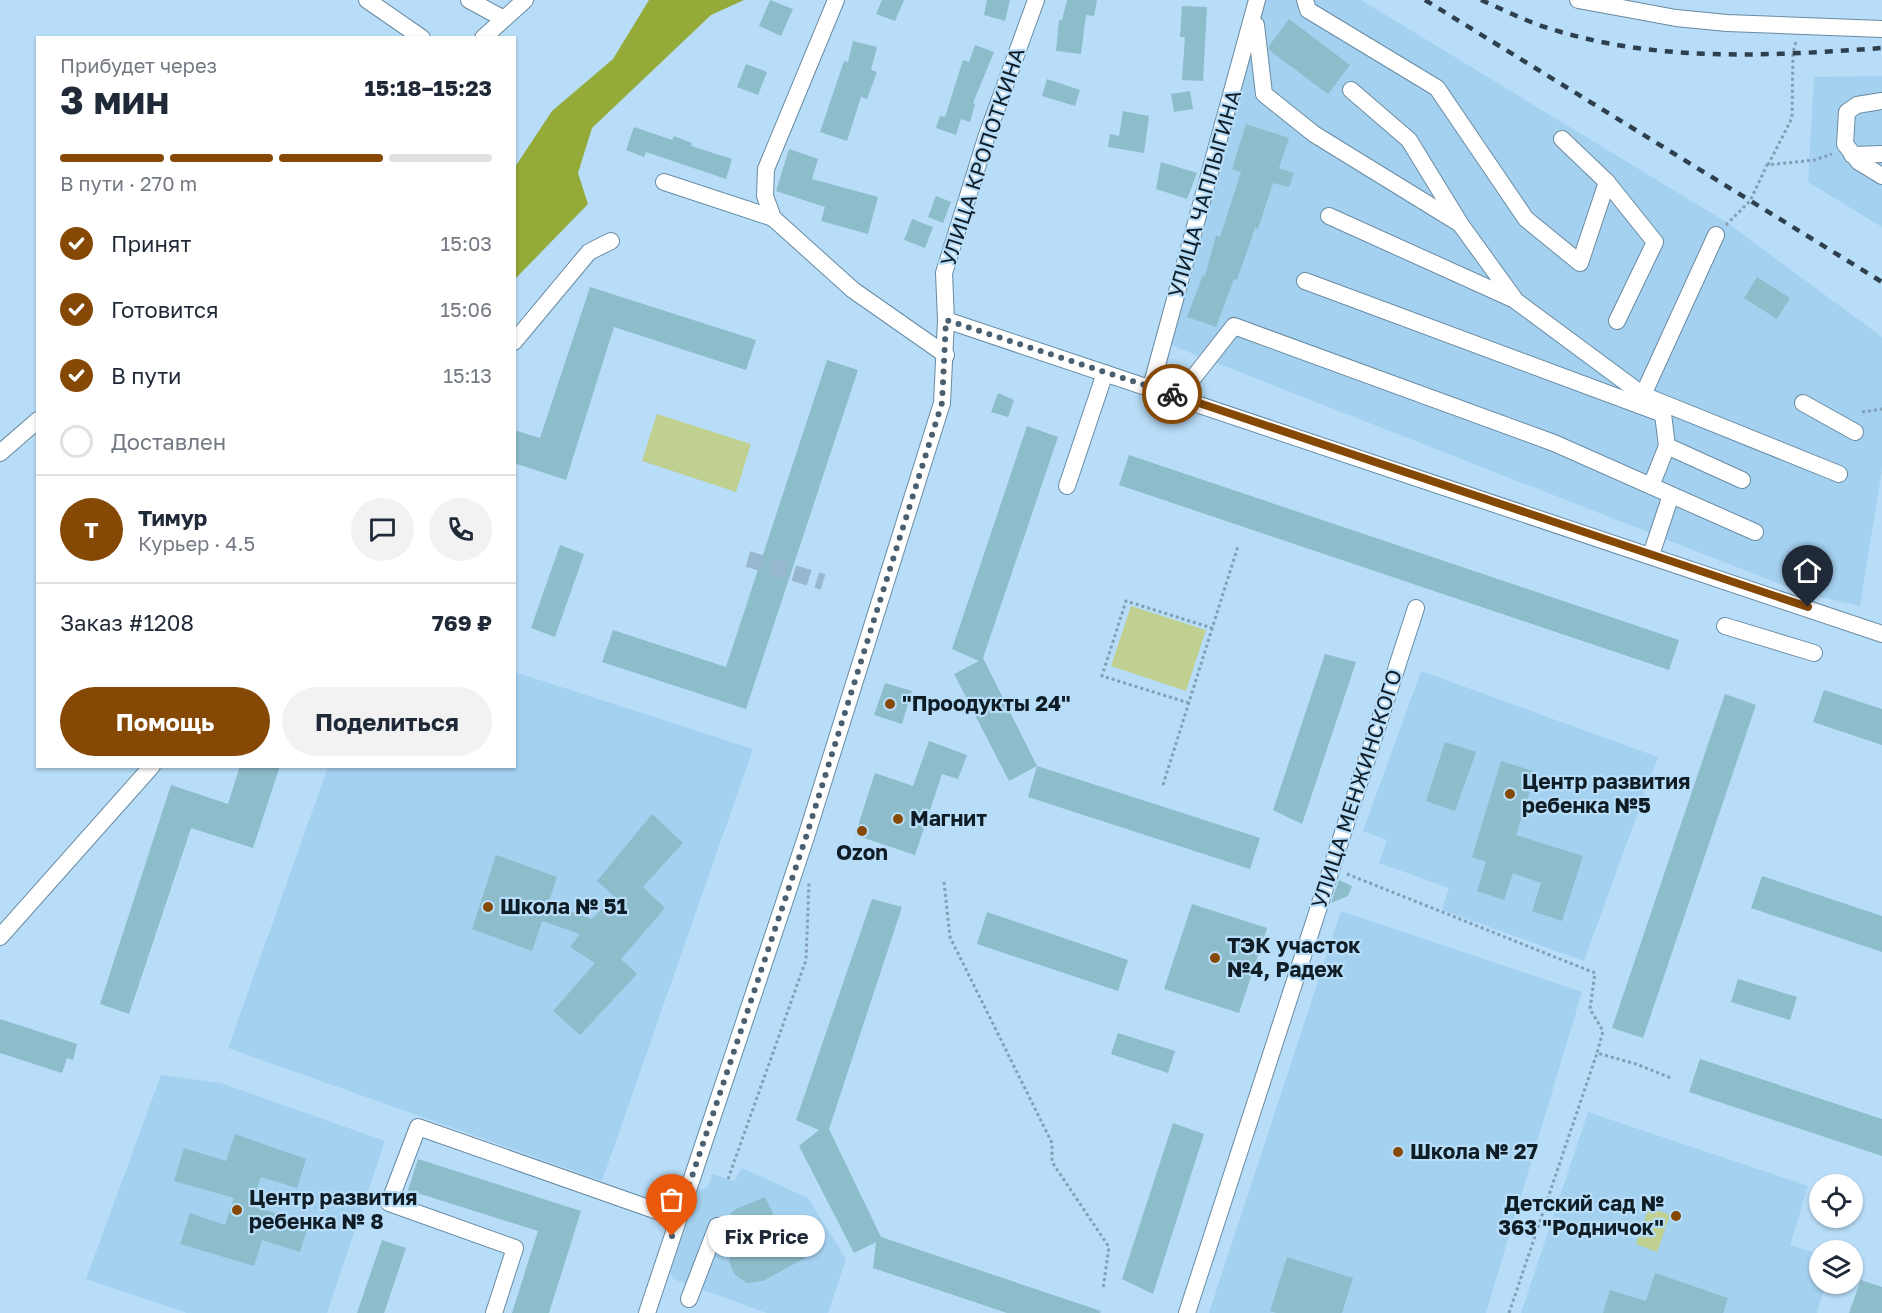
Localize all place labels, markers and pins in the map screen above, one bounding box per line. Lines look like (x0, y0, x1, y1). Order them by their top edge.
pin (1782, 545, 1833, 607)
place label: "Проодукты 24" (902, 690, 1071, 716)
marker: "Проодукты 24" (883, 697, 897, 711)
place label: Центр развития ребенка №5 (1522, 768, 1690, 818)
marker: Центр развития ребенка №5 (1503, 787, 1517, 801)
place label: Магнит (910, 805, 987, 831)
marker: Магнит (891, 812, 905, 826)
marker: Ozon (855, 824, 869, 838)
place label: Ozon (836, 839, 888, 865)
place label: Школа № 51 (500, 893, 627, 919)
marker: Школа № 51 (481, 900, 495, 914)
place label: ТЭК участок №4, Радеж (1227, 932, 1361, 982)
marker: ТЭК участок №4, Радеж (1208, 951, 1222, 965)
place label: Школа № 27 (1410, 1138, 1538, 1164)
marker: Школа № 27 (1391, 1145, 1405, 1159)
pin (646, 1174, 697, 1236)
place label: Центр развития ребенка № 8 (249, 1184, 417, 1234)
place label: Детский сад № 363 "Родничок" (1498, 1190, 1664, 1240)
marker: Центр развития ребенка № 8 (230, 1203, 244, 1217)
marker: Детский сад № 363 "Родничок" (1669, 1209, 1683, 1223)
callout: Fix Price (708, 1215, 825, 1257)

